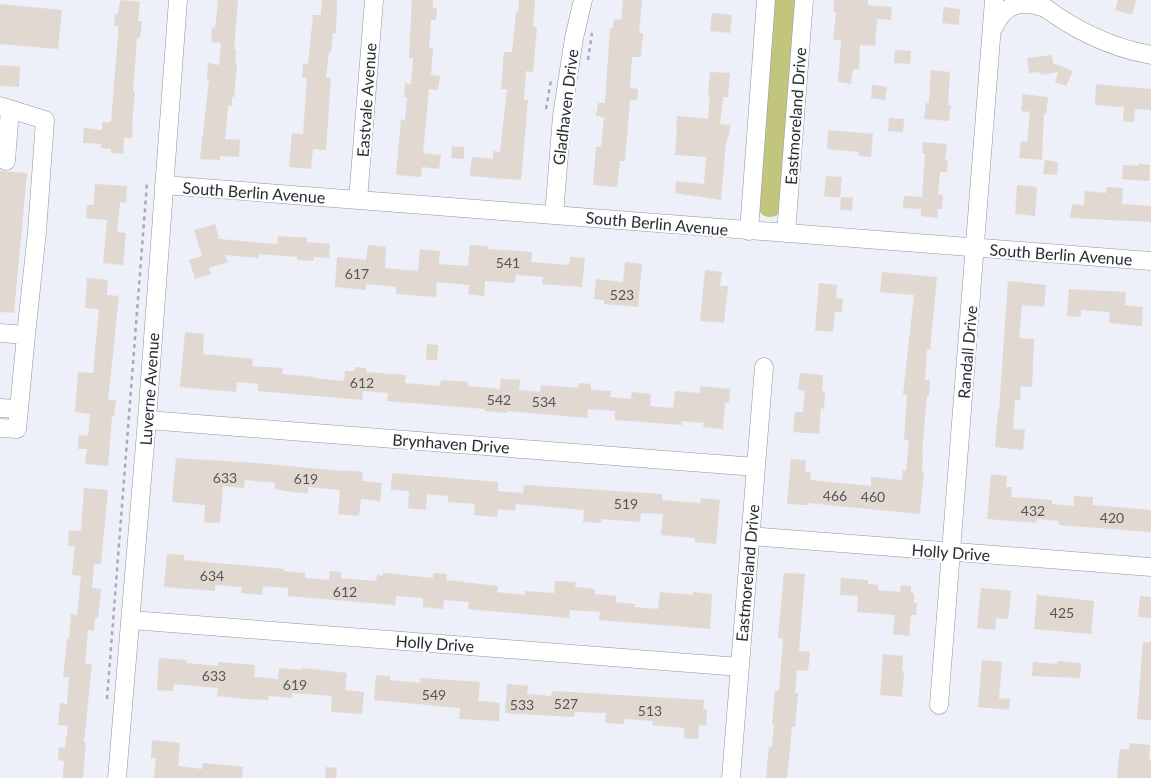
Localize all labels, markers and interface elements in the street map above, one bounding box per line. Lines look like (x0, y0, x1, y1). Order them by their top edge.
street label: Eastvale Avenue (353, 42, 379, 158)
street label: Eastmoreland Drive (781, 47, 809, 185)
street label: Gladhaven Drive (548, 48, 582, 166)
street label: South Berlin Avenue (182, 178, 326, 206)
street label: South Berlin Avenue (585, 207, 729, 239)
street label: South Berlin Avenue (989, 240, 1133, 268)
house number: 541 (496, 254, 520, 271)
house number: 617 (345, 265, 369, 282)
house number: 523 (610, 286, 634, 303)
street label: Randall Drive (953, 305, 981, 399)
street label: Luverne Avenue (136, 332, 162, 446)
house number: 612 (350, 374, 374, 391)
house number: 542 (487, 391, 511, 408)
house number: 534 (532, 393, 556, 410)
street label: Brynhaven Drive (392, 429, 510, 457)
house number: 633 (213, 469, 237, 486)
house number: 619 (294, 470, 318, 487)
house number: 466 (823, 487, 847, 504)
house number: 460 (861, 488, 885, 505)
house number: 519 (614, 495, 638, 512)
house number: 432 (1021, 502, 1045, 519)
street label: Eastmoreland Drive (732, 504, 762, 642)
house number: 420 (1100, 509, 1124, 526)
street label: Holly Drive (911, 540, 991, 564)
house number: 634 (200, 567, 224, 584)
house number: 612 (333, 583, 357, 600)
house number: 425 (1050, 604, 1074, 621)
street label: Holly Drive (395, 631, 475, 655)
house number: 633 (202, 667, 226, 684)
house number: 619 (283, 676, 307, 693)
house number: 549 (422, 686, 446, 703)
house number: 527 (554, 695, 578, 712)
house number: 533 (510, 696, 534, 713)
house number: 513 (638, 702, 662, 719)

